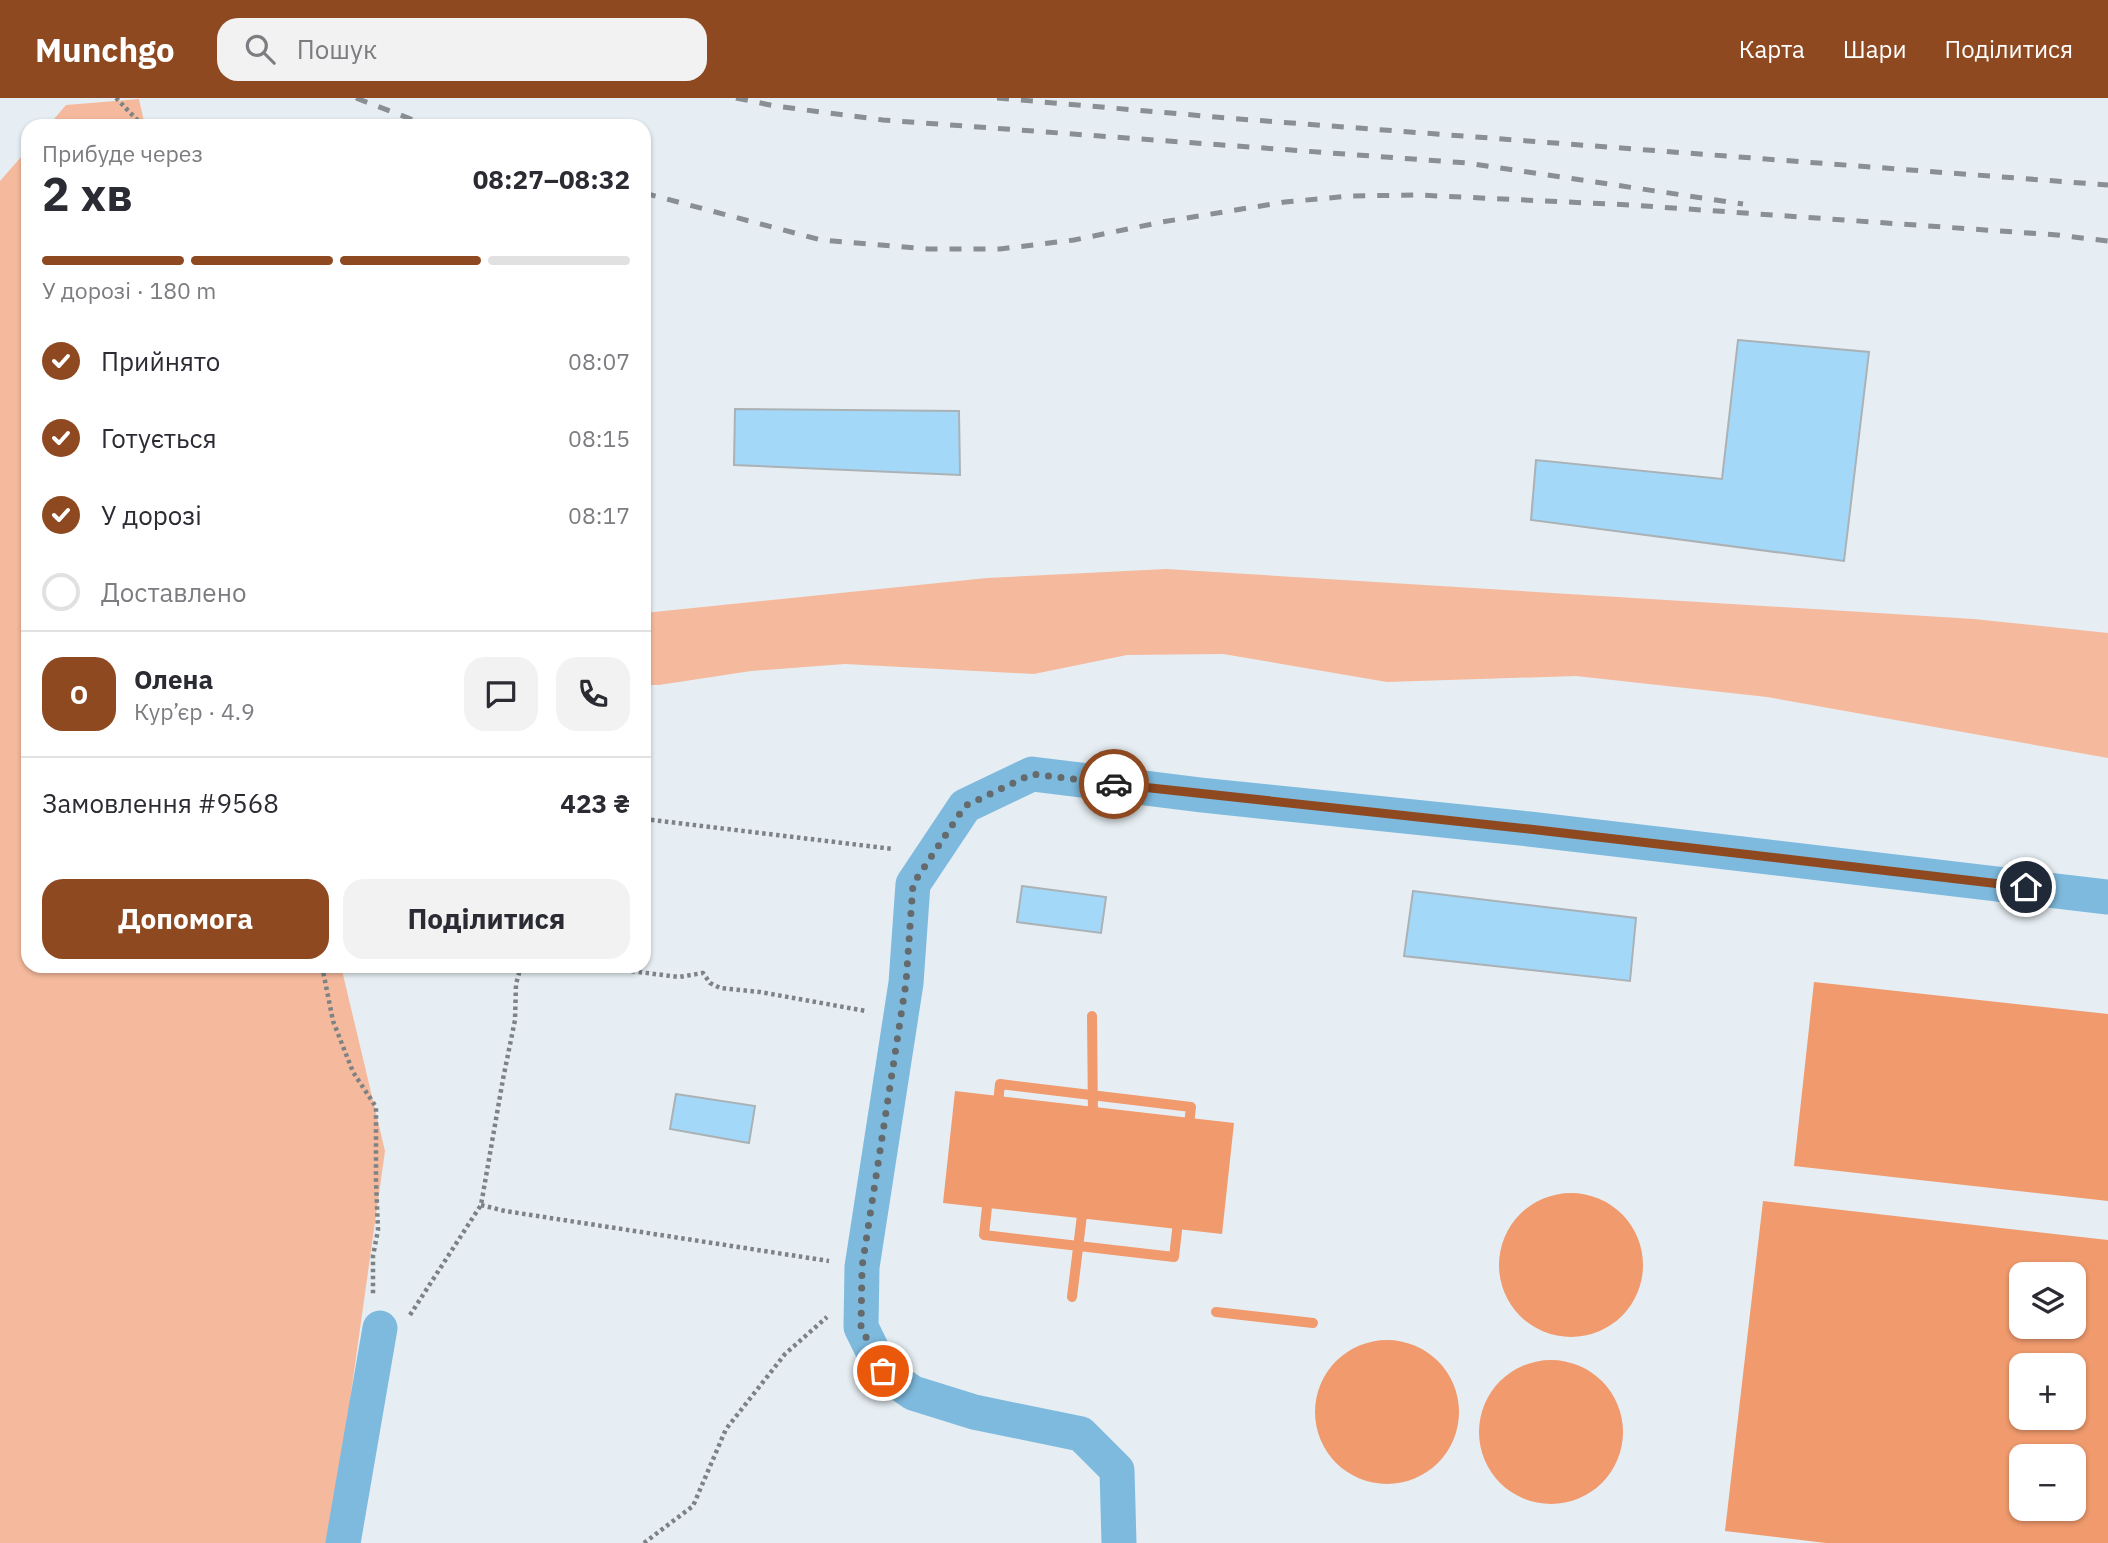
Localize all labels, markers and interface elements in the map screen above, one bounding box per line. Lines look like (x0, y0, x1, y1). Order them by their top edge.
search box (217, 18, 707, 81)
text: Munchgo (35, 28, 175, 71)
icon: search (241, 30, 279, 68)
text: Пошук (297, 32, 377, 66)
text: Карта (1739, 33, 1805, 65)
text: Шари (1843, 33, 1907, 65)
text: Поділитися (1945, 33, 2073, 65)
text: Прибуде через (42, 138, 203, 168)
text: 08:27–08:32 (473, 162, 630, 196)
text: 2 хв (42, 164, 133, 224)
text: У дорозі · 180 m (42, 275, 216, 305)
icon: check (42, 342, 80, 380)
text: Прийнято (101, 344, 220, 378)
text: 08:07 (568, 346, 630, 376)
icon: check (42, 419, 80, 457)
text: Готується (101, 421, 217, 455)
text: 08:15 (568, 423, 630, 453)
icon: check (42, 496, 80, 534)
text: У дорозі (101, 498, 202, 532)
text: 08:17 (568, 500, 630, 530)
text: Доставлено (101, 575, 247, 609)
button: chat (464, 657, 538, 731)
button: phone (556, 657, 630, 731)
text: Олена (134, 662, 213, 696)
text: О (70, 677, 88, 711)
text: Кур’єр · 4.9 (134, 696, 255, 726)
courier (1079, 749, 1149, 819)
icon: car (1095, 765, 1133, 803)
text: Замовлення #9568 (42, 786, 279, 820)
text: 423 ₴ (560, 786, 630, 820)
pin (1996, 857, 2056, 917)
icon: home (2007, 868, 2045, 906)
button: Допомога (42, 879, 329, 959)
button: Поділитися (343, 879, 630, 959)
map controls (2009, 1262, 2086, 1521)
button: layers (2009, 1262, 2086, 1339)
pin (853, 1341, 913, 1401)
icon: bag (864, 1352, 902, 1390)
button: + (2009, 1353, 2086, 1430)
button: − (2009, 1444, 2086, 1521)

